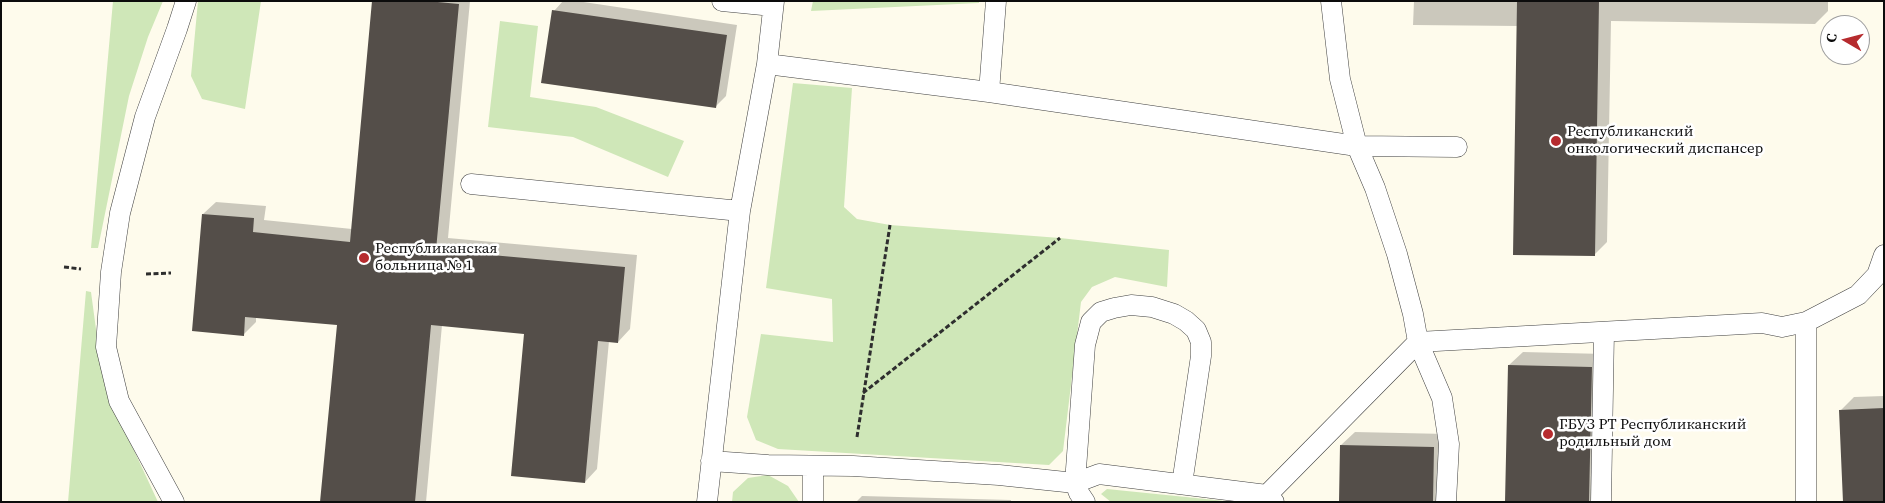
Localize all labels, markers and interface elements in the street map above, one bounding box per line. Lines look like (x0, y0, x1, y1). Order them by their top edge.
north arrow (1820, 15, 1870, 65)
text: С (1821, 32, 1842, 44)
place label: Республиканский онкологический диспансер (1567, 123, 1763, 158)
marker: Республиканский онкологический диспансер (1549, 134, 1563, 148)
place label: Республиканская больница № 1 (375, 240, 497, 275)
marker: Республиканская больница № 1 (357, 251, 371, 265)
place label: ГБУЗ РТ Республиканский родильный дом (1559, 416, 1746, 451)
marker: ГБУЗ РТ Республиканский родильный дом (1541, 427, 1555, 441)

